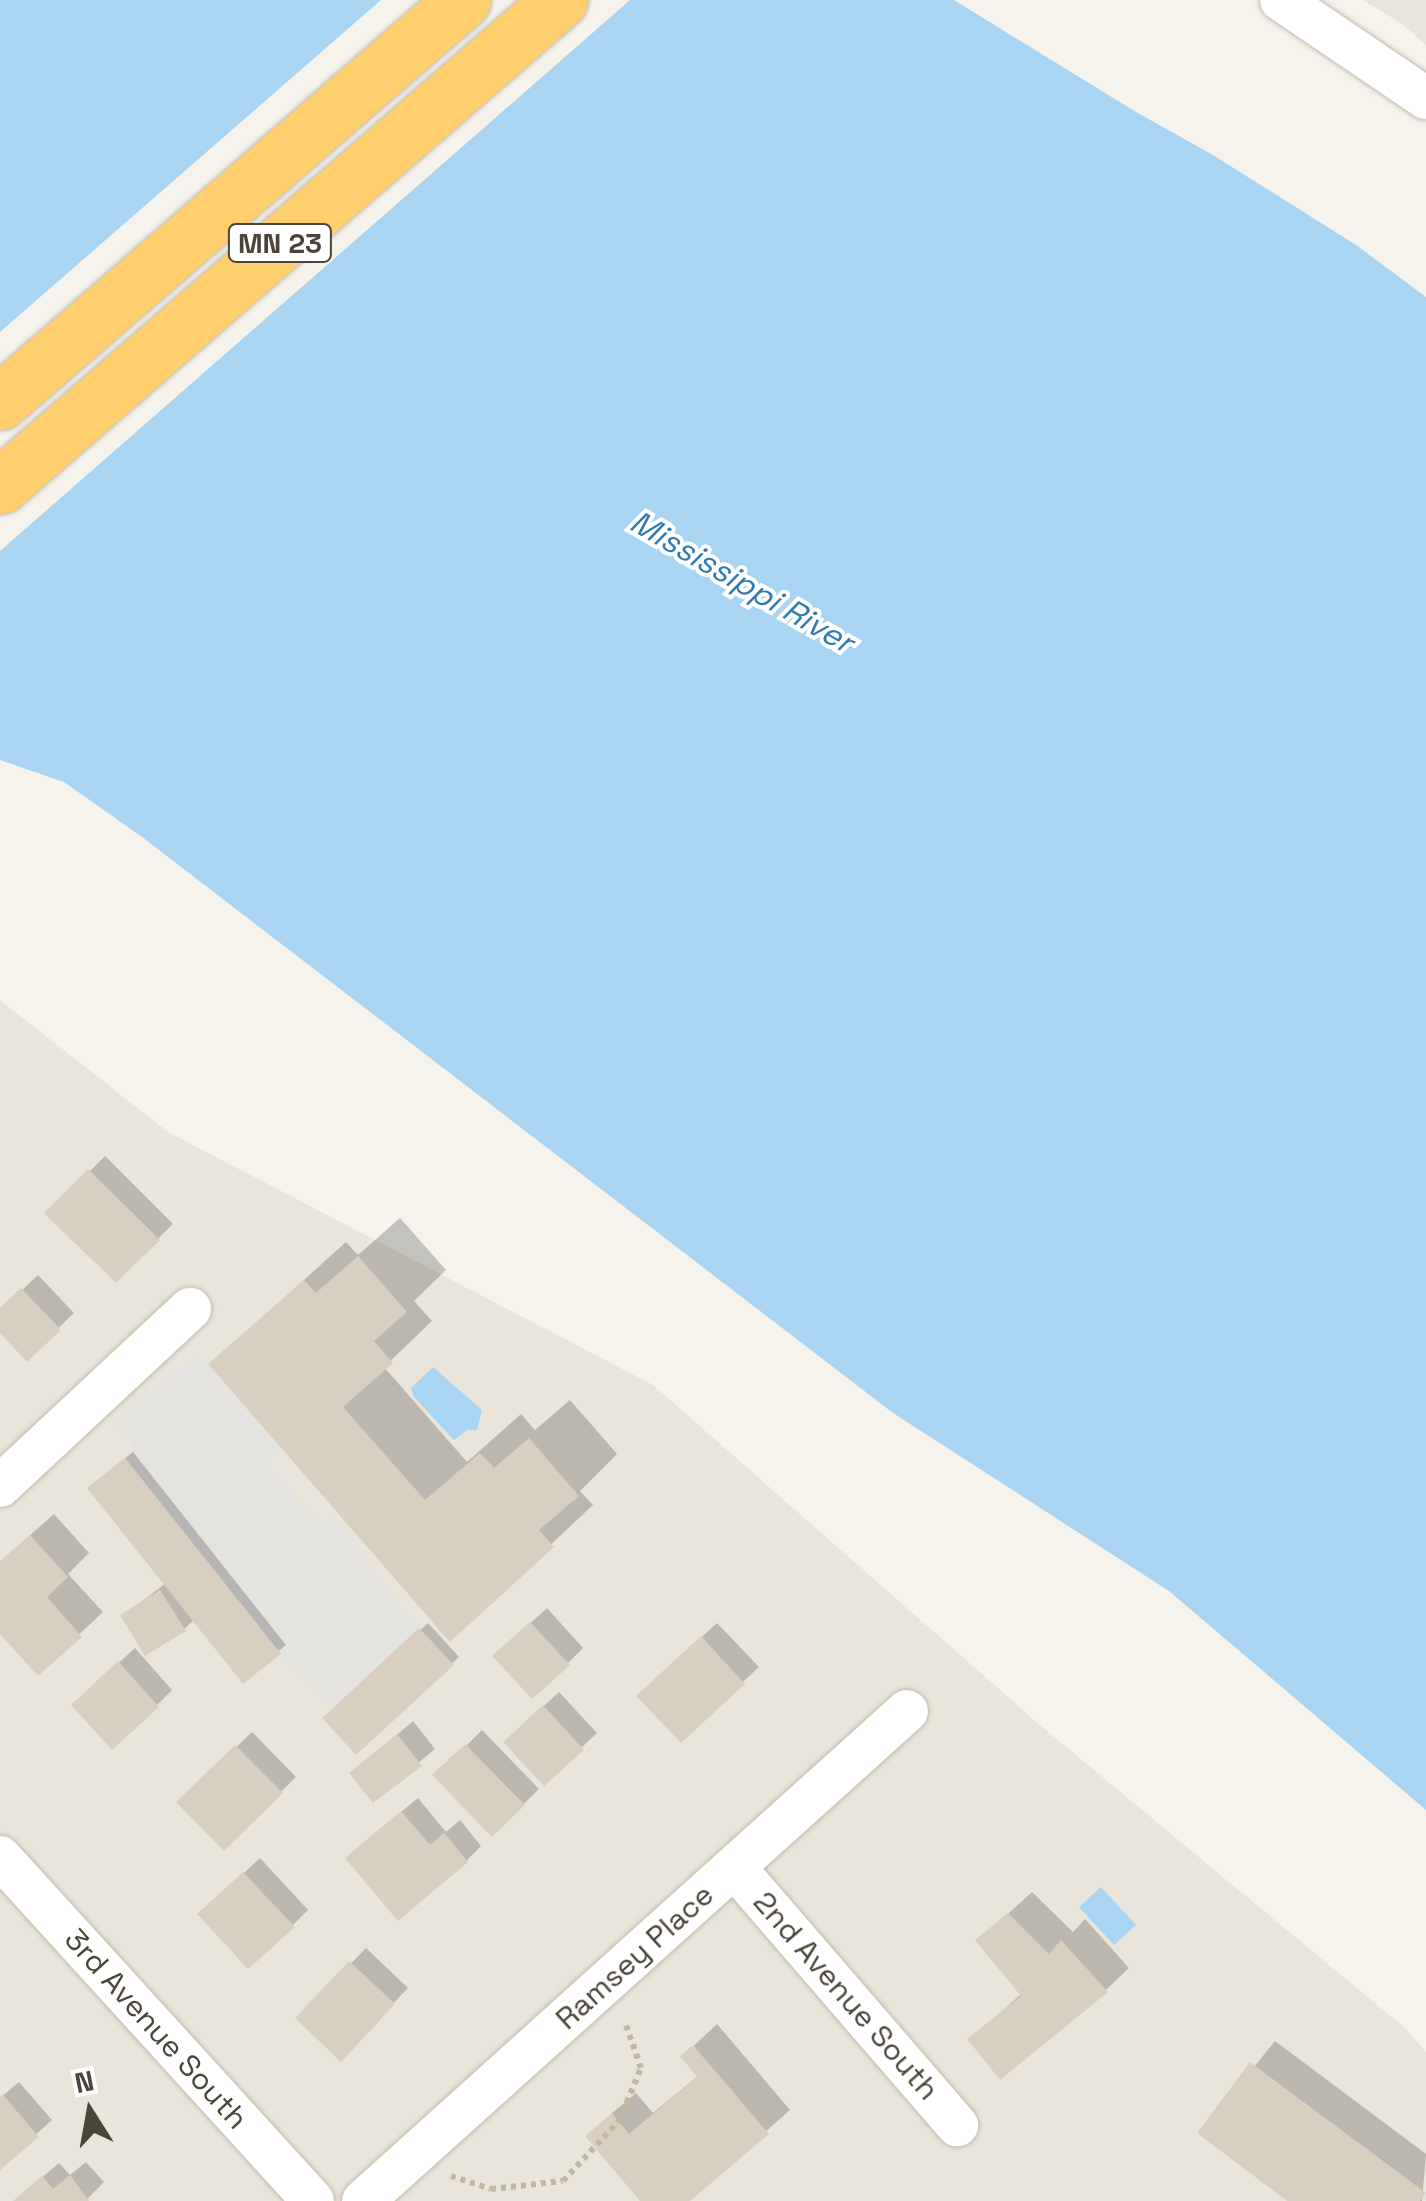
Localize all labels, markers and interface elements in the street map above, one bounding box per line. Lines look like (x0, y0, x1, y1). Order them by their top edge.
road number: MN 23 (228, 220, 332, 266)
water label: Mississippi River (623, 502, 861, 662)
street label: Ramsey Place (549, 1877, 721, 2037)
street label: 2nd Avenue South (746, 1884, 946, 2108)
street label: 3rd Avenue South (57, 1921, 255, 2137)
north arrow (40, 2061, 140, 2161)
text: N (72, 2062, 97, 2101)

